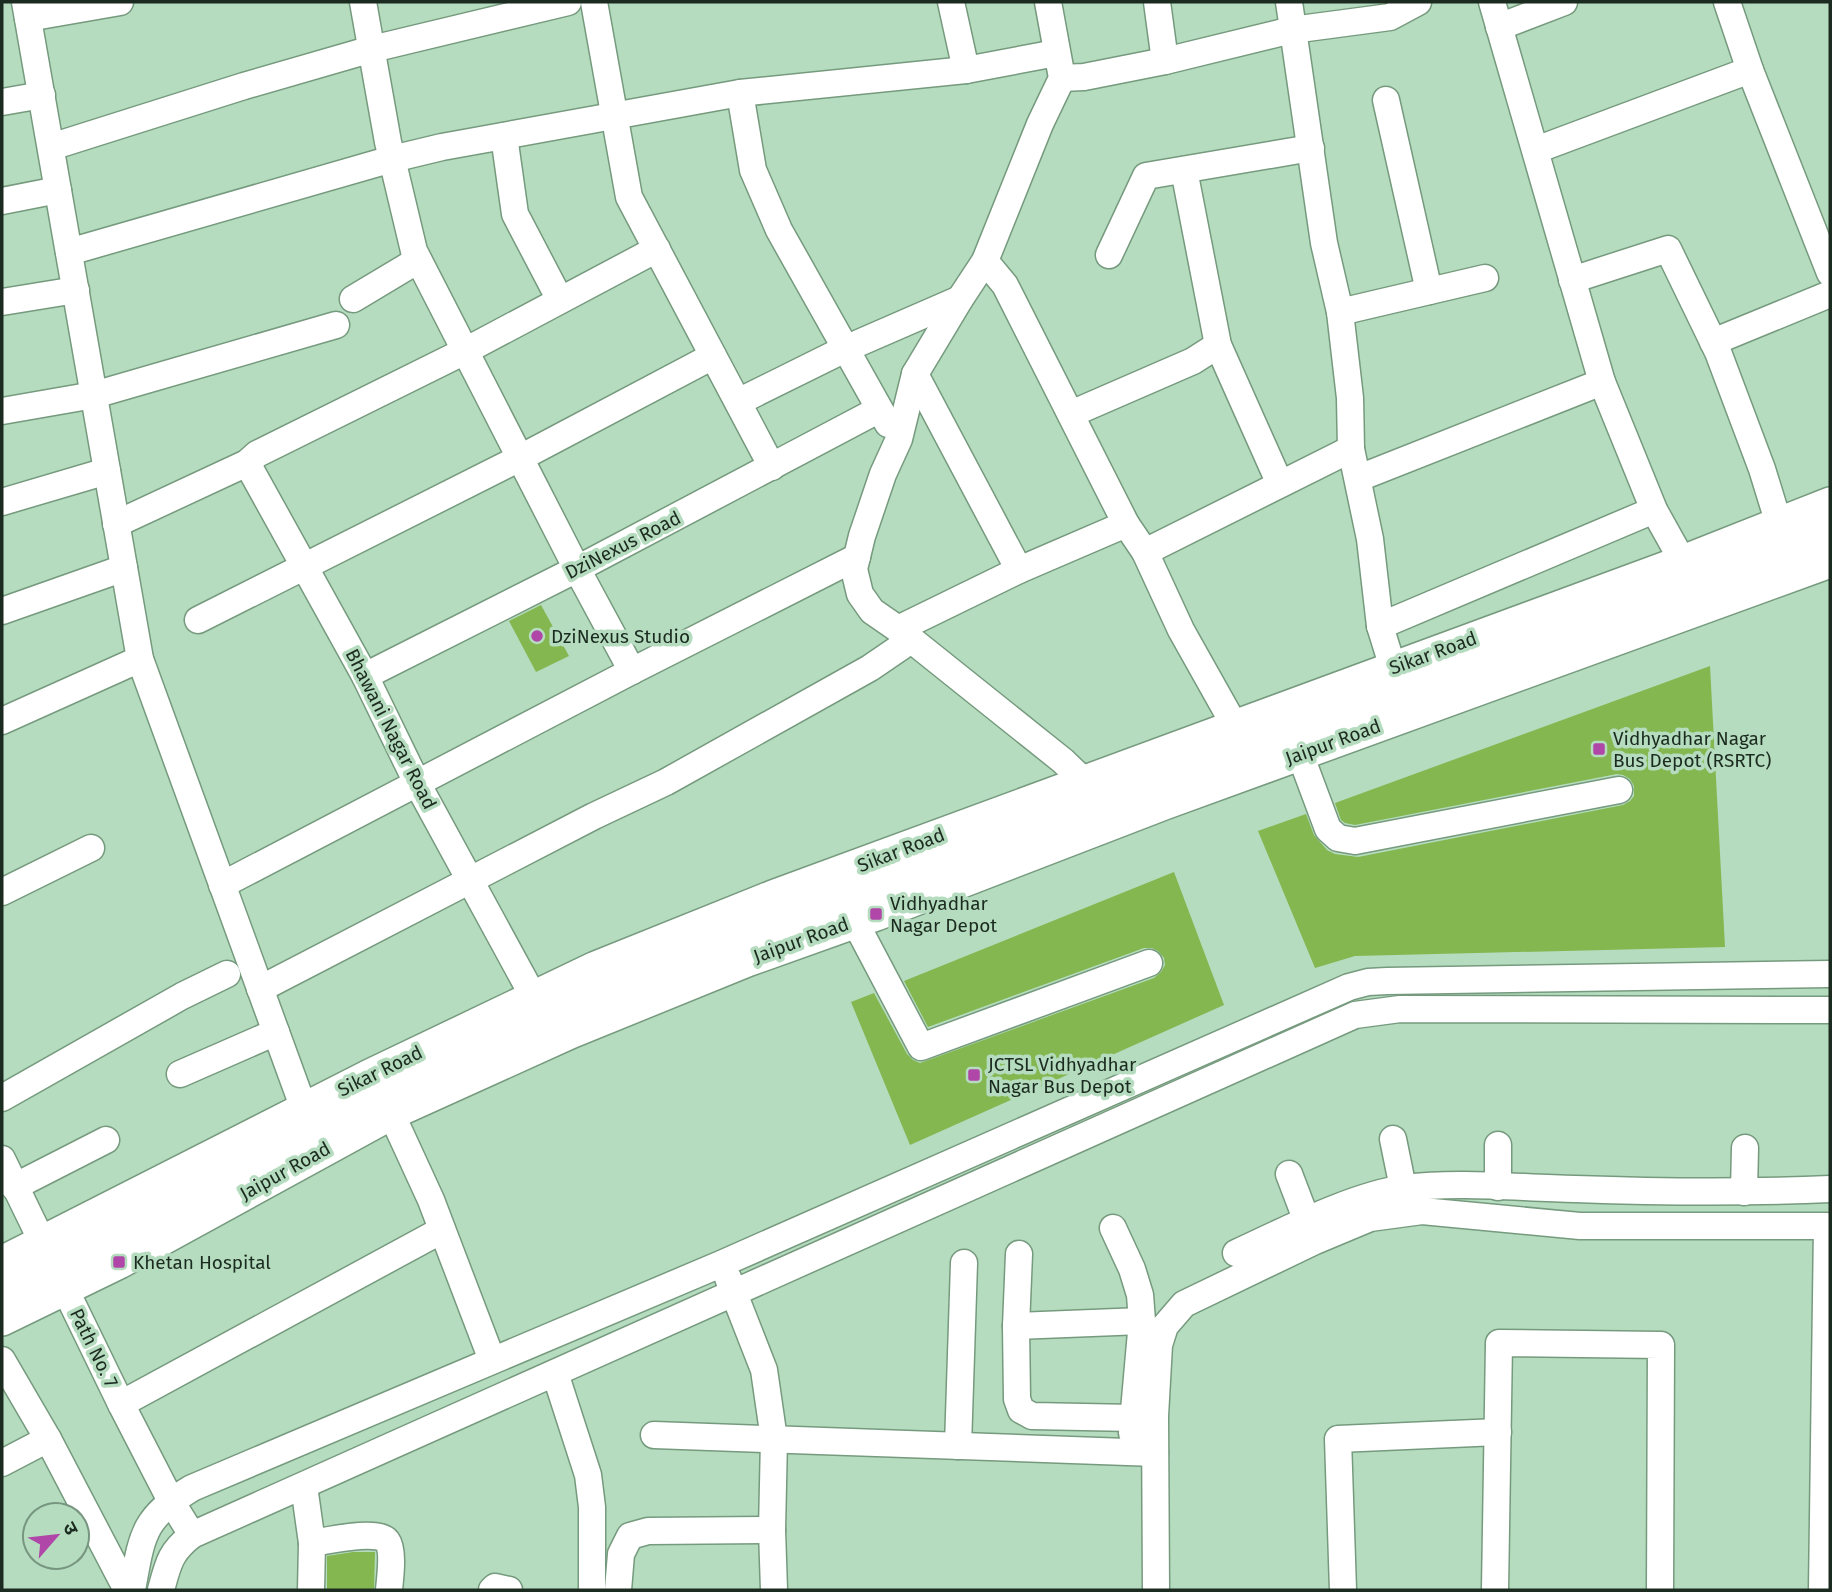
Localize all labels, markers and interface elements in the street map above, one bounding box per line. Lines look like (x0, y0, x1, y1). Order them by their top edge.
street label: DziNexus Road (561, 506, 685, 584)
place label: DziNexus Studio (551, 625, 690, 648)
street label: Sikar Road (1386, 627, 1480, 679)
marker: DziNexus Studio (529, 628, 545, 644)
street label: Bhawani Nagar Road (340, 645, 442, 813)
street label: Jaipur Road (1282, 714, 1384, 770)
place label: Vidhyadhar Nagar Bus Depot (RSRTC) (1613, 727, 1771, 772)
marker: Vidhyadhar Nagar Bus Depot (RSRTC) (1591, 741, 1607, 757)
street label: Sikar Road (854, 823, 948, 877)
place label: Vidhyadhar Nagar Depot (890, 892, 997, 937)
marker: Vidhyadhar Nagar Depot (868, 906, 884, 922)
street label: Jaipur Road (750, 912, 852, 968)
street label: Sikar Road (334, 1041, 426, 1101)
place label: JCTSL Vidhyadhar Nagar Bus Depot (988, 1053, 1137, 1098)
marker: JCTSL Vidhyadhar Nagar Bus Depot (966, 1067, 982, 1083)
street label: Jaipur Road (236, 1137, 334, 1205)
place label: Khetan Hospital (133, 1251, 271, 1274)
marker: Khetan Hospital (111, 1254, 127, 1270)
street label: Path No. 7 (65, 1305, 123, 1391)
north arrow (21, 1501, 91, 1571)
text: उ (58, 1518, 84, 1539)

